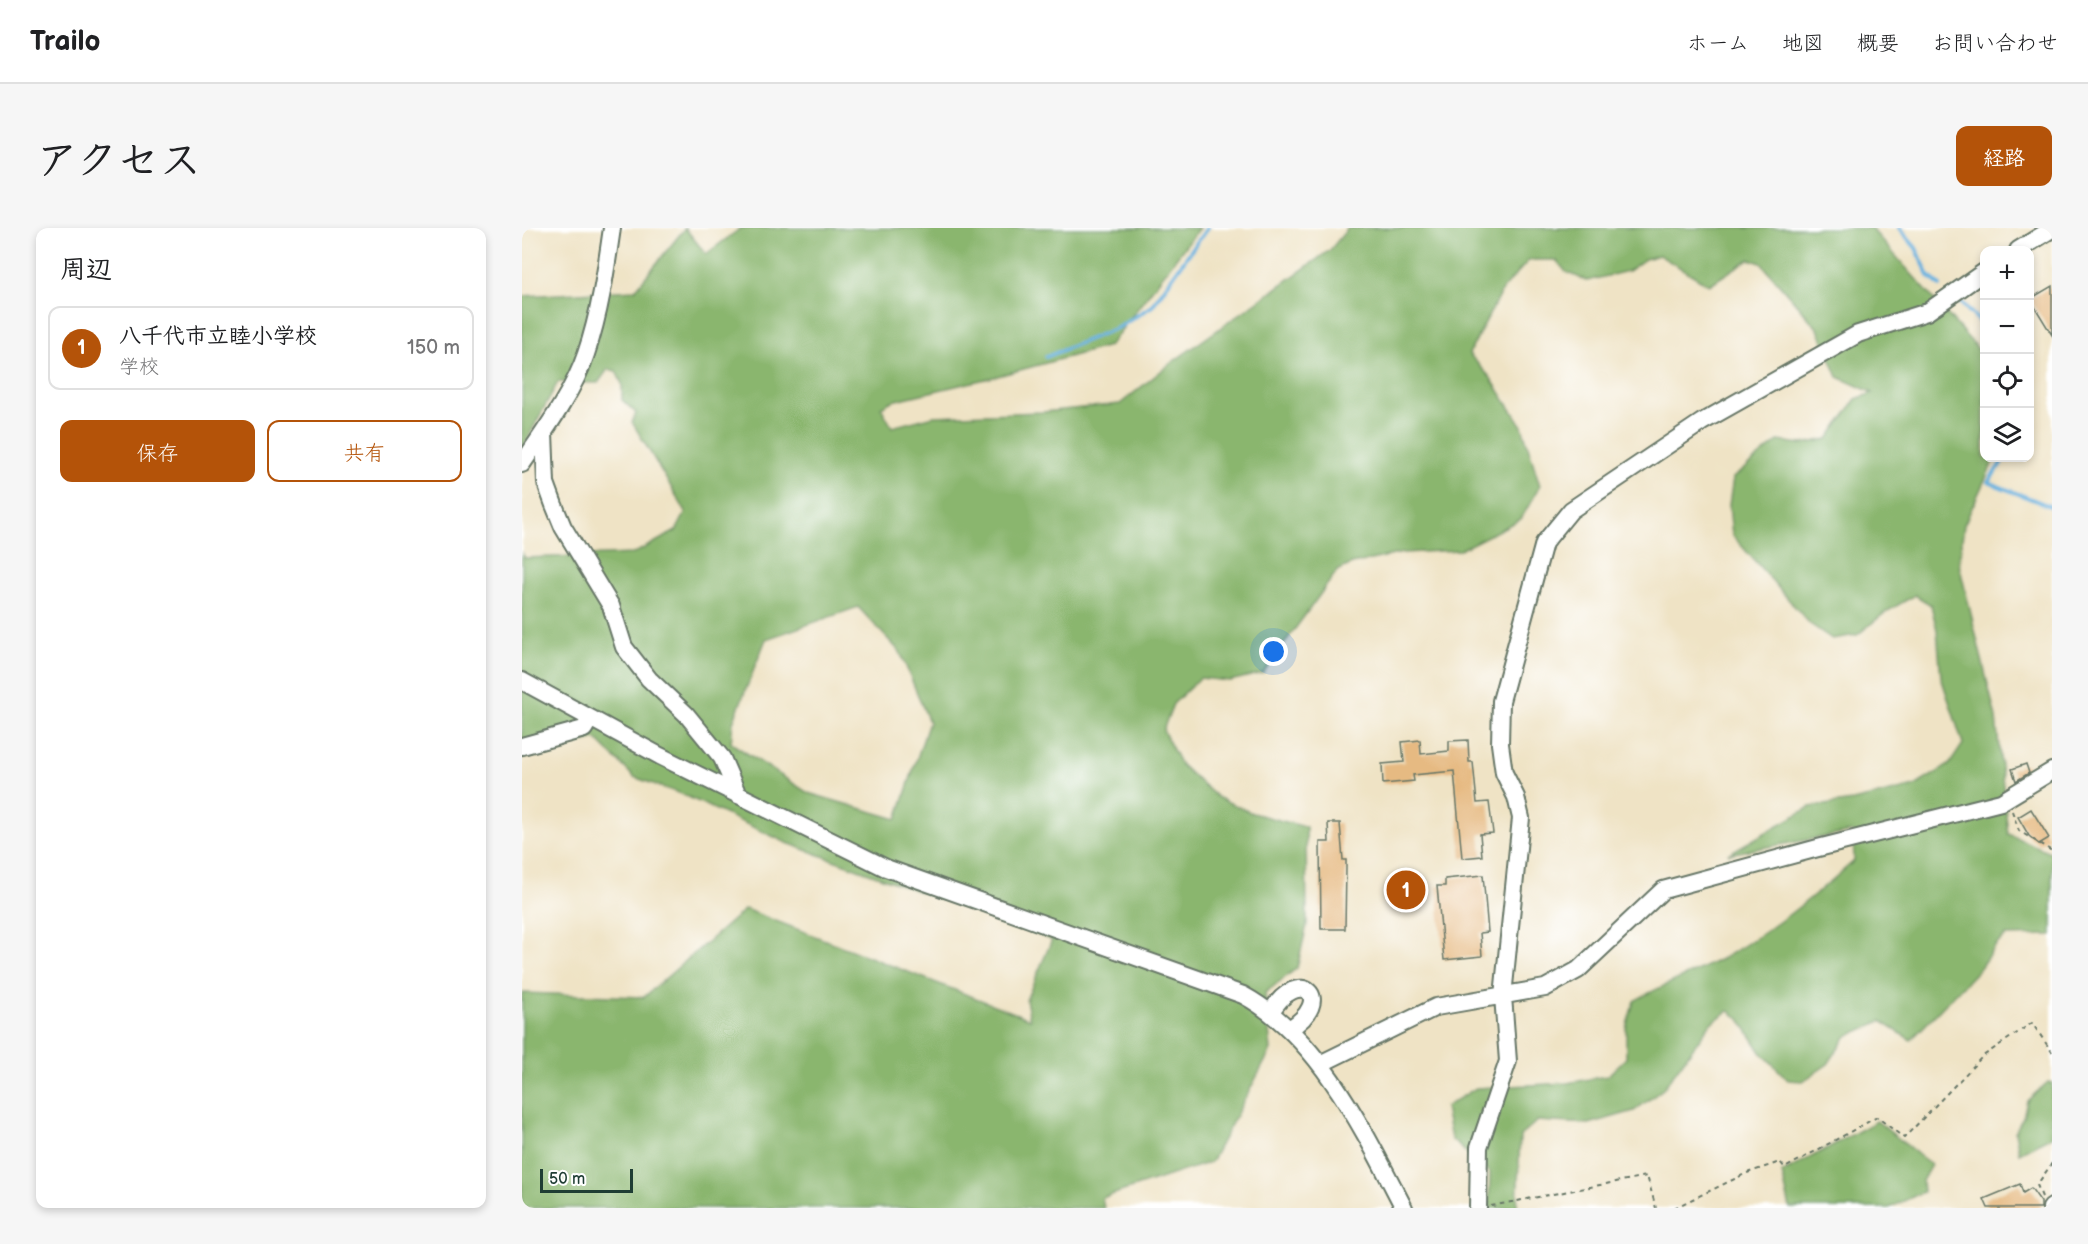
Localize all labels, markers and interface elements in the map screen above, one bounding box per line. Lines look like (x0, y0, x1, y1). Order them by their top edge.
text: Trailo (30, 25, 101, 58)
text: ホーム (1687, 31, 1749, 56)
text: 地図 (1782, 31, 1824, 56)
text: 概要 (1857, 31, 1899, 56)
text: お問い合わせ (1932, 31, 2058, 56)
button: 経路 (1956, 126, 2052, 186)
text: アクセス (36, 136, 201, 187)
map controls (1980, 246, 2034, 462)
button: + (1980, 246, 2034, 300)
text: 周辺 (60, 255, 112, 286)
button: − (1980, 300, 2034, 354)
text: 八千代市立睦小学校 (119, 323, 317, 350)
text: 1 (77, 336, 86, 360)
text: 150 m (407, 336, 460, 360)
button: locate (1980, 354, 2034, 408)
text: 学校 (119, 355, 159, 379)
button: layers (1980, 408, 2034, 462)
button: 保存 (60, 420, 255, 482)
button: 共有 (267, 420, 462, 482)
your location (1259, 637, 1288, 666)
pin: 1 (1386, 868, 1426, 912)
scale bar (540, 1166, 633, 1194)
text: 50 m (549, 1170, 585, 1189)

